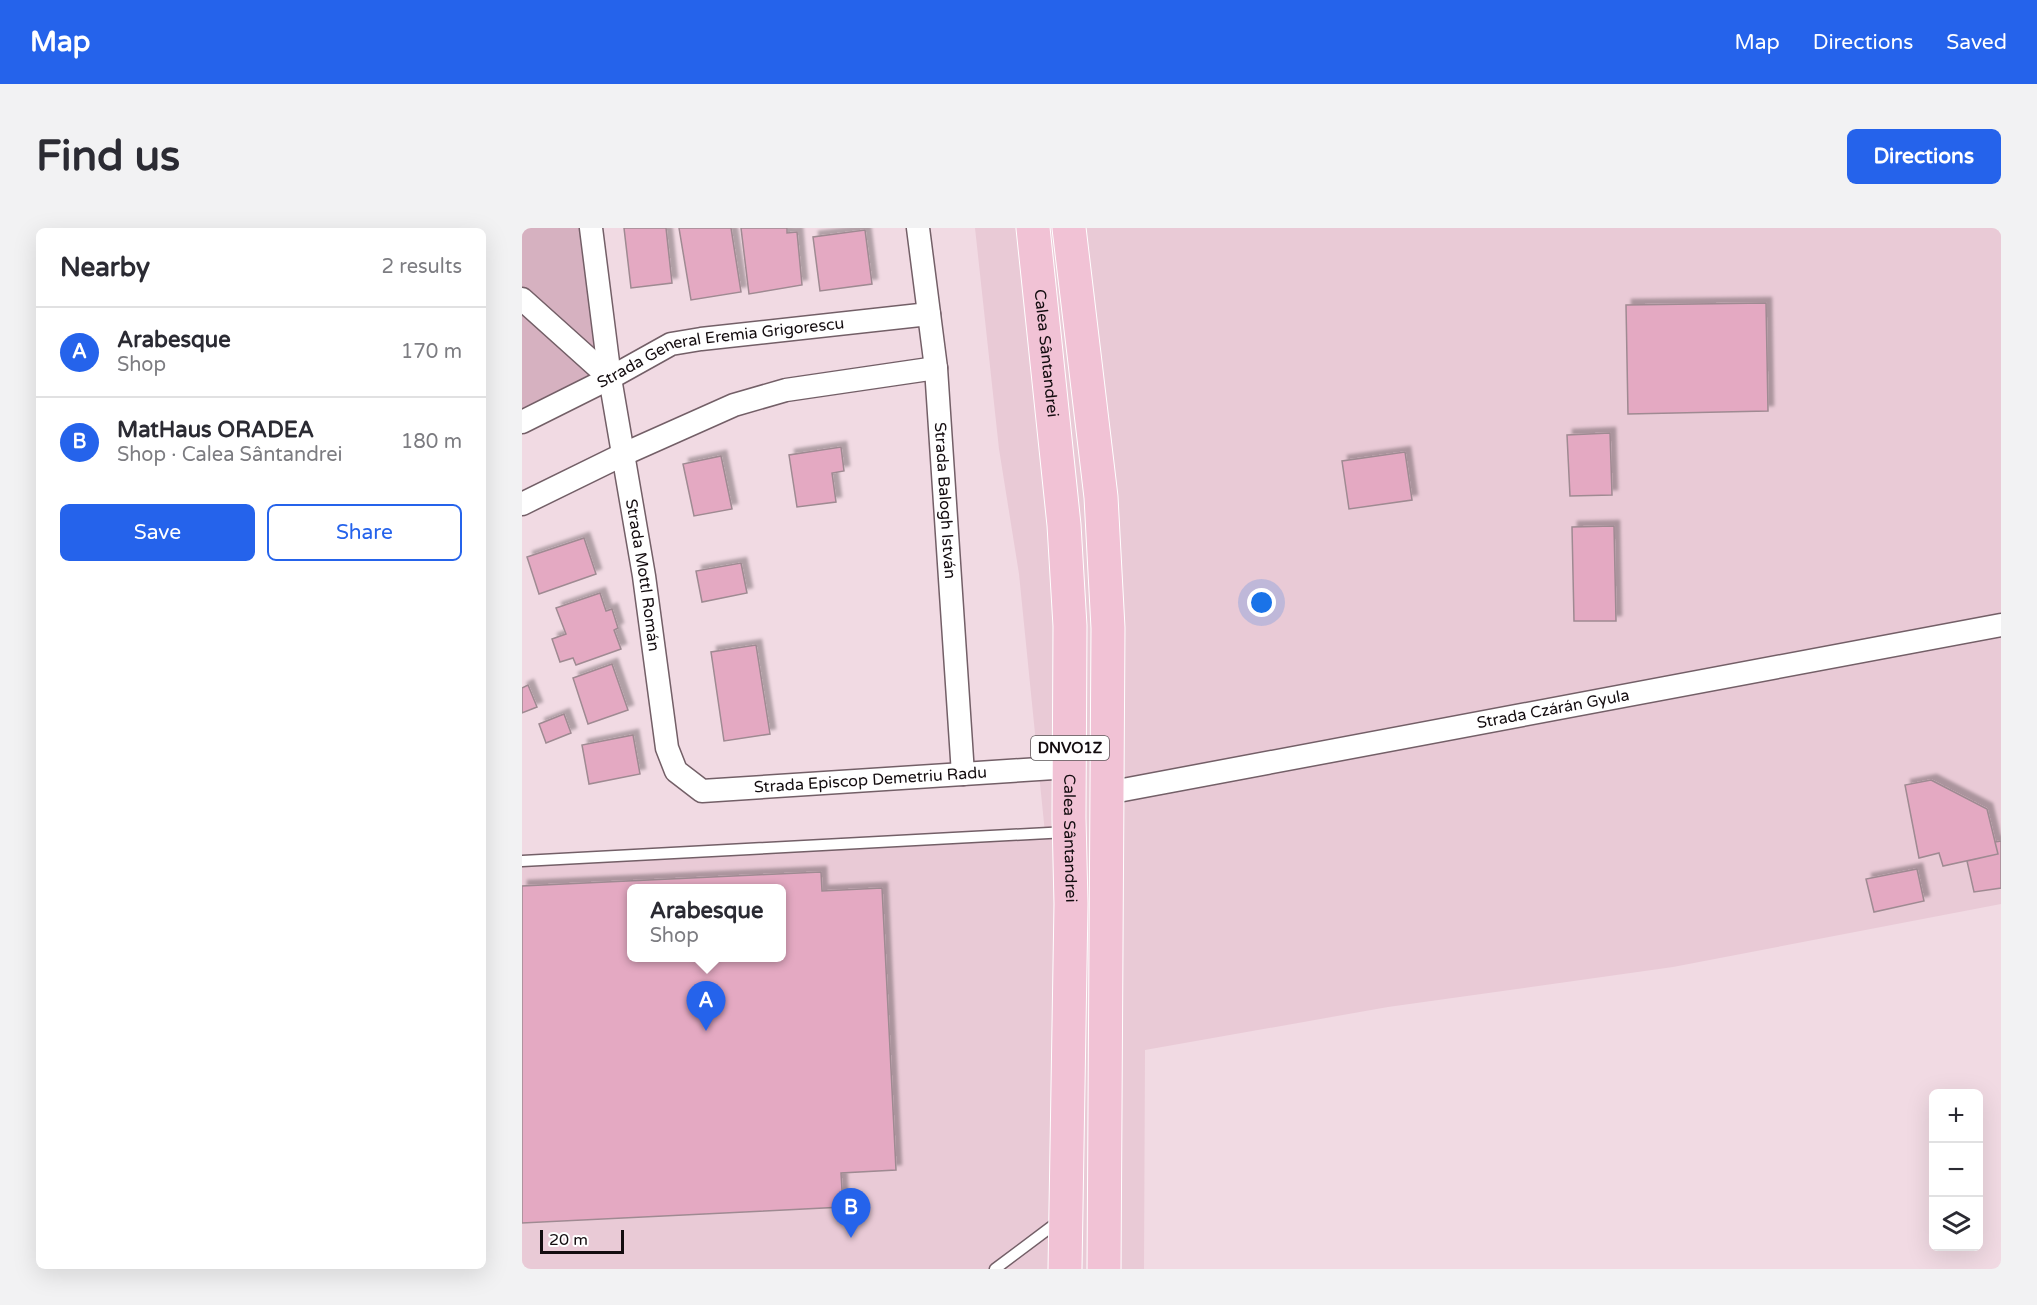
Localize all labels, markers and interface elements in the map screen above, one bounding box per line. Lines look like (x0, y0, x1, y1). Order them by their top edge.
text: Map (30, 25, 90, 59)
text: Map (1734, 30, 1780, 55)
text: Directions (1813, 30, 1913, 55)
text: Saved (1946, 30, 2007, 55)
button: Directions (1847, 129, 2001, 184)
text: Find us (36, 131, 180, 182)
text: Nearby (60, 252, 150, 283)
text: 2 results (382, 255, 462, 279)
street label: Calea Sântandrei (1029, 288, 1063, 418)
street label: Strada General Eremia Grigorescu (594, 313, 845, 393)
text: Arabesque (117, 327, 231, 353)
text: A (72, 340, 87, 364)
text: 170 m (401, 340, 462, 364)
text: Shop (117, 353, 166, 377)
text: MatHaus ORADEA (117, 417, 314, 443)
street label: Strada Balogh István (930, 422, 960, 580)
text: B (73, 430, 86, 454)
text: 180 m (401, 430, 462, 454)
text: Shop · Calea Sântandrei (117, 443, 342, 467)
street label: Strada Mottl Román (621, 497, 664, 653)
button: Save (60, 504, 255, 561)
button: Share (267, 504, 462, 561)
your location (1247, 588, 1276, 617)
street label: Strada Czárán Gyula (1475, 685, 1631, 733)
road number: DNVO1Z (1031, 736, 1109, 760)
street label: Strada Episcop Demetriu Radu (753, 762, 988, 798)
street label: Calea Sântandrei (1059, 774, 1081, 903)
popup (627, 884, 786, 962)
text: Arabesque (650, 898, 763, 924)
text: Shop (650, 924, 699, 948)
pin: A (686, 982, 726, 1031)
map controls (1929, 1089, 1983, 1251)
button: + (1929, 1089, 1983, 1143)
button: − (1929, 1143, 1983, 1197)
pin: B (832, 1188, 870, 1238)
button: layers (1929, 1197, 1983, 1251)
scale bar (540, 1227, 624, 1254)
text: 20 m (549, 1230, 588, 1250)

